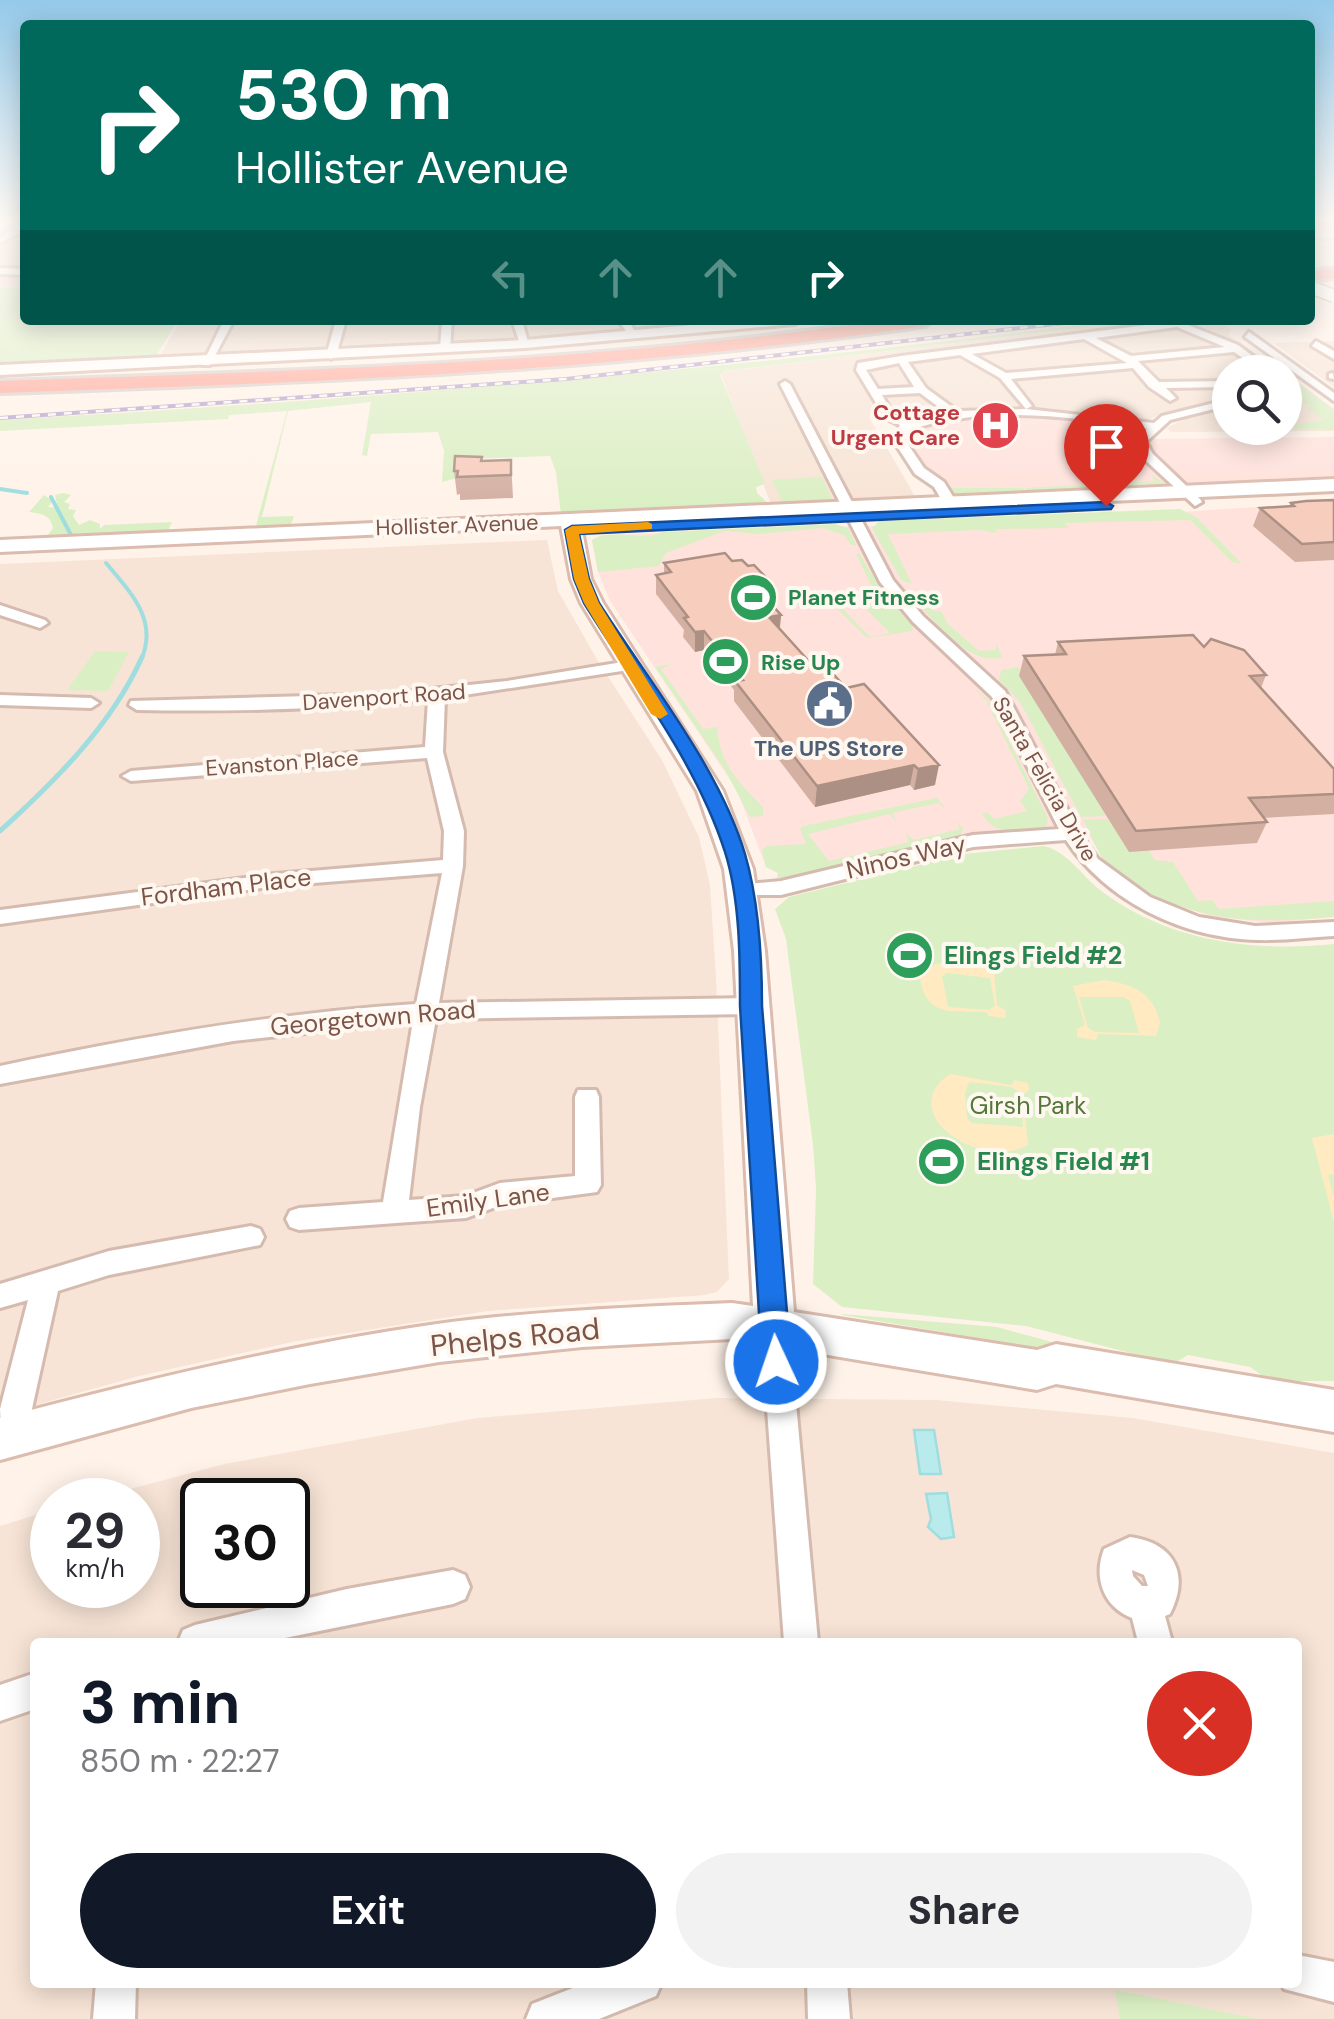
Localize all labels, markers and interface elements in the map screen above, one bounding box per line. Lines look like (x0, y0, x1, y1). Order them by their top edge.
text: 530 m (235, 50, 452, 141)
icon: right (70, 60, 200, 190)
text: Hollister Avenue (235, 138, 569, 197)
icon: left (483, 250, 538, 305)
icon: ahead (588, 250, 643, 305)
icon: ahead (693, 250, 748, 305)
icon: right (798, 250, 853, 305)
map controls (1212, 355, 1302, 445)
button: search (1212, 355, 1302, 445)
place label: Cottage Urgent Care (831, 398, 960, 452)
hospital icon: Cottage Urgent Care (969, 399, 1021, 451)
pin (1064, 404, 1149, 507)
icon: arrive (1079, 419, 1134, 474)
street label: Hollister Avenue (375, 508, 539, 542)
sports icon: Planet Fitness (727, 571, 779, 623)
place label: Planet Fitness (788, 583, 940, 612)
sports icon: Rise Up (700, 636, 752, 688)
place label: Rise Up (761, 648, 841, 677)
street label: Davenport Road (301, 677, 467, 717)
public building icon: The UPS Store (803, 678, 855, 730)
street label: Santa Felicia Drive (986, 691, 1104, 867)
place label: The UPS Store (754, 734, 904, 763)
street label: Evanston Place (205, 743, 359, 783)
street label: Ninos Way (843, 827, 969, 887)
street label: Fordham Place (139, 860, 313, 914)
sports icon: Elings Field #2 (883, 929, 935, 981)
place label: Elings Field #2 (944, 939, 1122, 972)
street label: Georgetown Road (269, 993, 477, 1043)
park label: Girsh Park (969, 1089, 1087, 1122)
sports icon: Elings Field #1 (916, 1135, 968, 1187)
place label: Elings Field #1 (977, 1145, 1150, 1178)
street label: Emily Lane (424, 1175, 552, 1225)
street label: Phelps Road (428, 1309, 602, 1365)
position arrow (724, 1310, 828, 1414)
speed limit sign: 30 (180, 1478, 310, 1608)
text: 29 (65, 1498, 125, 1564)
text: km/h (65, 1552, 125, 1585)
text: 3 min (80, 1663, 240, 1742)
button: close (1147, 1671, 1252, 1776)
text: 850 m · 22:27 (80, 1740, 280, 1782)
button: Exit (80, 1853, 656, 1968)
button: Share (676, 1853, 1252, 1968)

